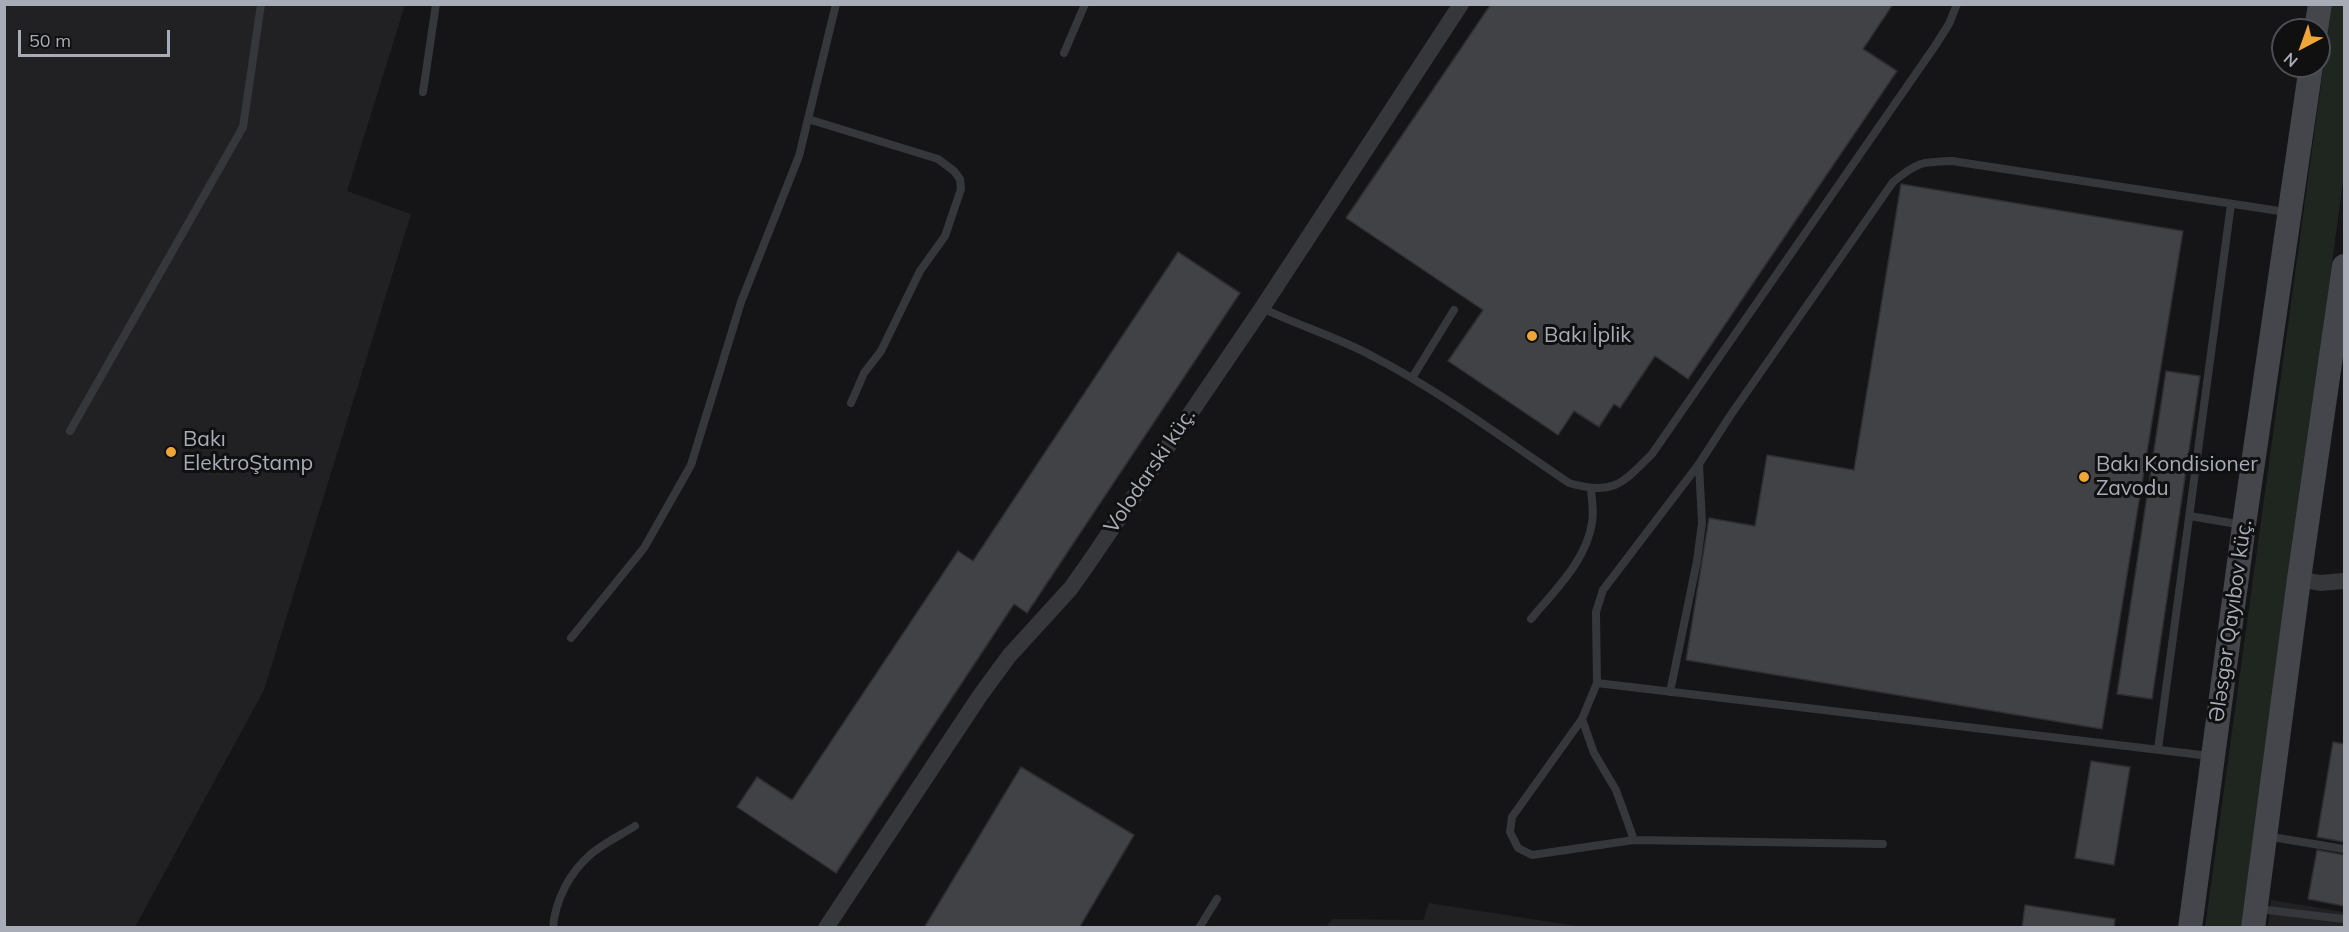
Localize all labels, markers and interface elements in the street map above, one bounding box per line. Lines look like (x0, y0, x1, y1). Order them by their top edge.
scale bar (21, 18, 172, 56)
north arrow (2271, 18, 2331, 78)
text: 50 m (29, 29, 71, 52)
text: N (2279, 49, 2302, 72)
place label: Bakı İplik (1544, 323, 1631, 349)
marker: Bakı İplik (1525, 329, 1539, 343)
street label: Volodarski küç. (1099, 404, 1201, 538)
place label: Bakı ElektroŞtamp (183, 427, 313, 477)
marker: Bakı ElektroŞtamp (164, 445, 178, 459)
place label: Bakı Kondisioner Zavodu (2096, 452, 2258, 502)
marker: Bakı Kondisioner Zavodu (2077, 470, 2091, 484)
street label: Ələsgər Qayıbov küç. (2204, 518, 2258, 724)

